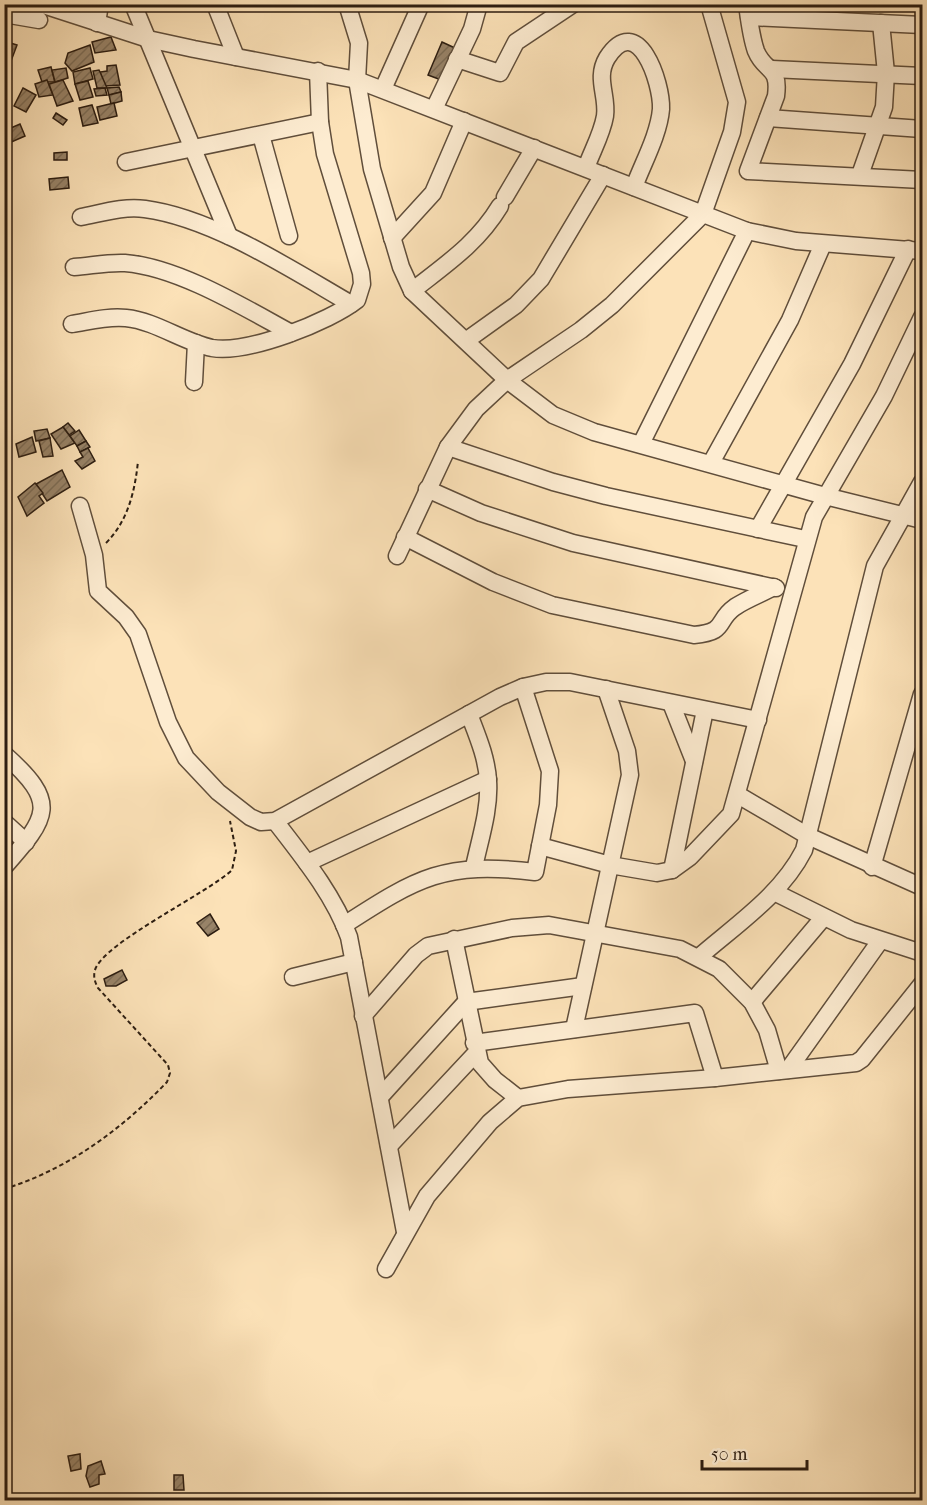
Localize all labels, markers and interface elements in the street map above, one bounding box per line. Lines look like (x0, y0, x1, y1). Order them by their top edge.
scale bar (702, 1433, 807, 1471)
text: 50 m (711, 1444, 748, 1465)

